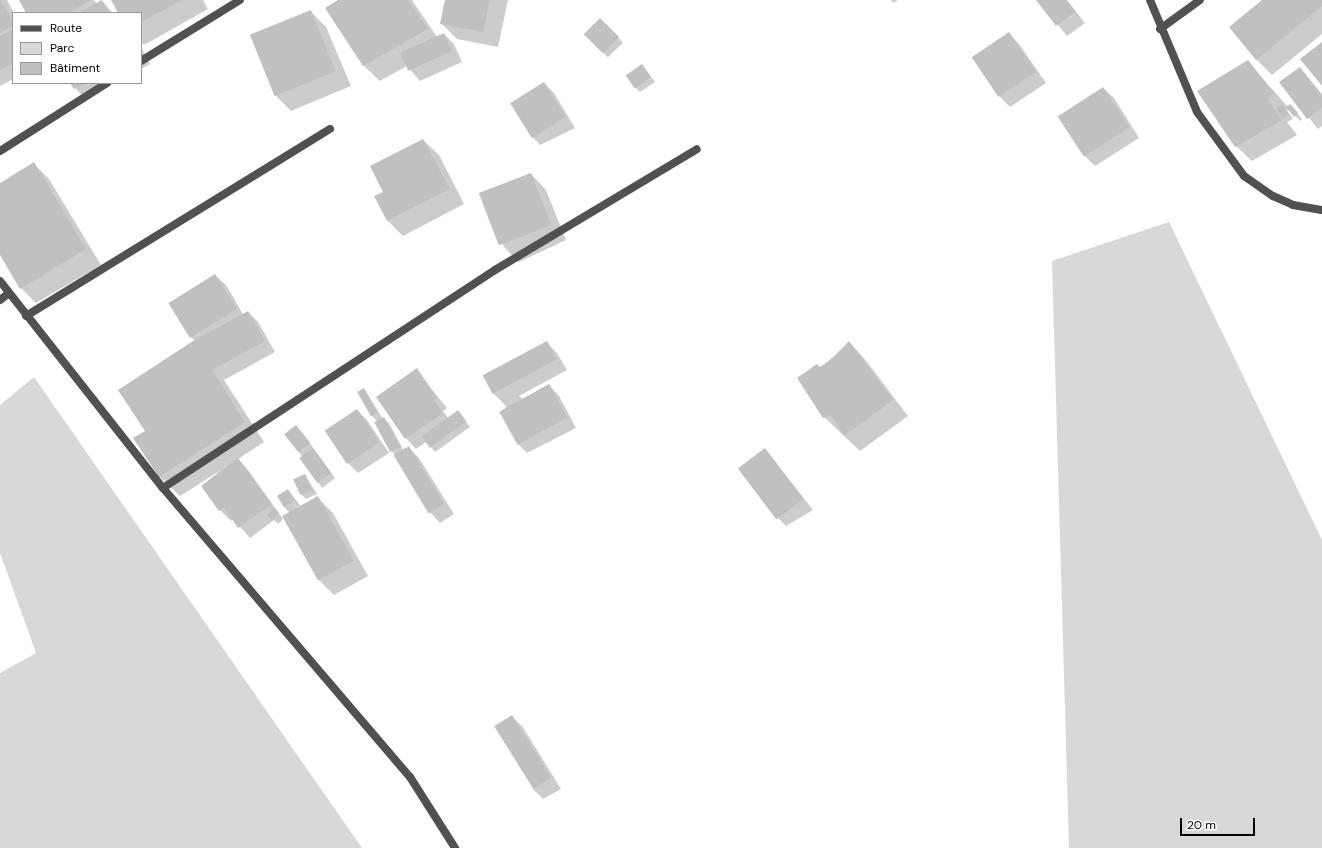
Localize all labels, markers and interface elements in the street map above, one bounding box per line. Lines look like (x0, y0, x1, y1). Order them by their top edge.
legend (12, 12, 142, 84)
text: Route (50, 20, 82, 36)
text: Parc (50, 40, 74, 56)
text: Bâtiment (50, 60, 100, 76)
scale bar (1182, 810, 1257, 836)
text: 20 m (1187, 817, 1216, 833)

